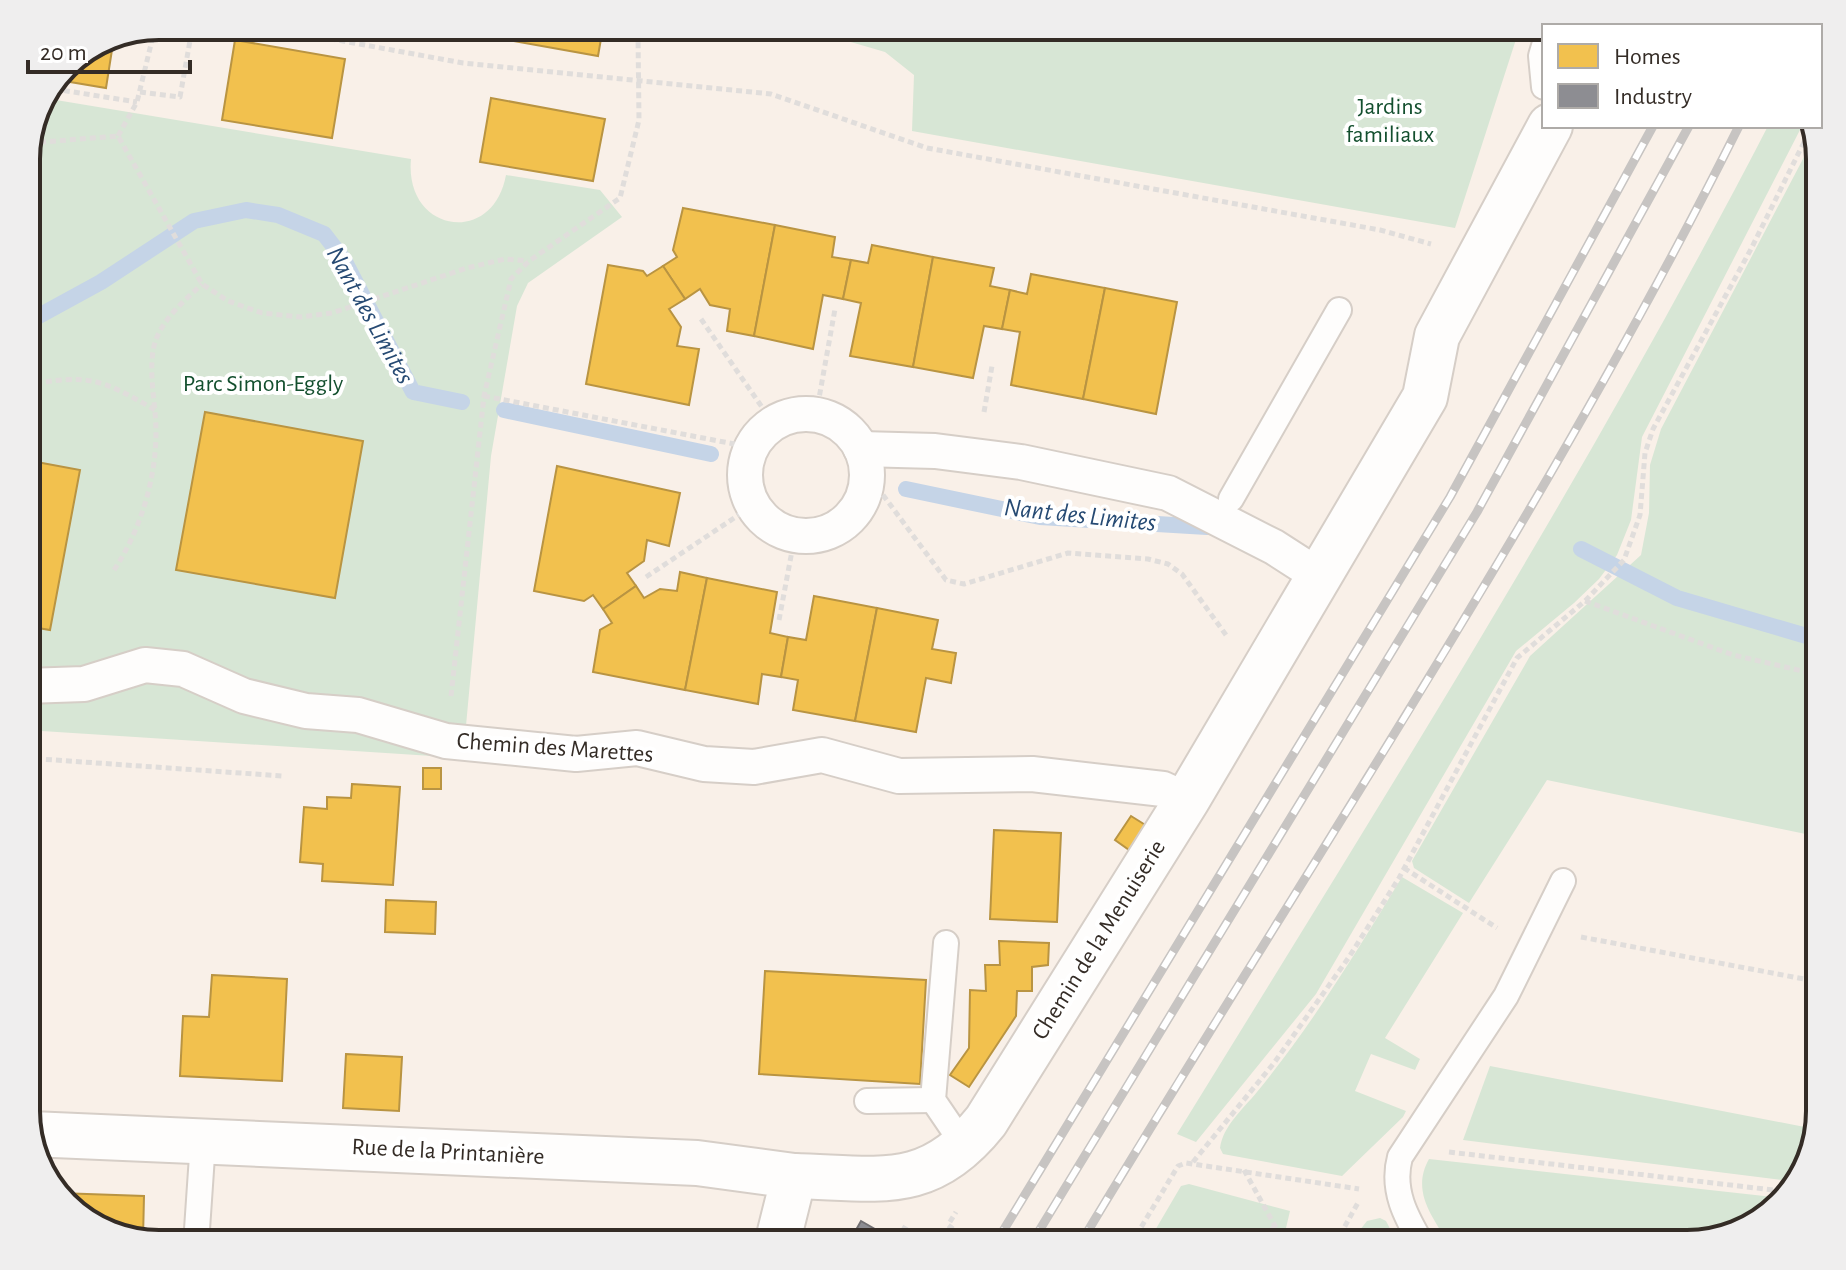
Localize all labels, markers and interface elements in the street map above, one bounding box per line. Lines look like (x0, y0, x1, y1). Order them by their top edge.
scale bar (28, 24, 190, 74)
legend (1542, 24, 1822, 128)
text: 20 m (40, 41, 87, 65)
text: Homes (1614, 45, 1681, 69)
text: Industry (1614, 85, 1692, 109)
park label: Jardins familiaux (1346, 95, 1435, 147)
water label: Nant des Limites (322, 242, 418, 388)
park label: Parc Simon-Eggly (183, 372, 343, 396)
water label: Nant des Limites (1003, 494, 1157, 536)
street label: Chemin des Marettes (456, 729, 654, 767)
street label: Chemin de la Menuiserie (1028, 836, 1170, 1044)
street label: Rue de la Printanière (351, 1135, 545, 1169)

